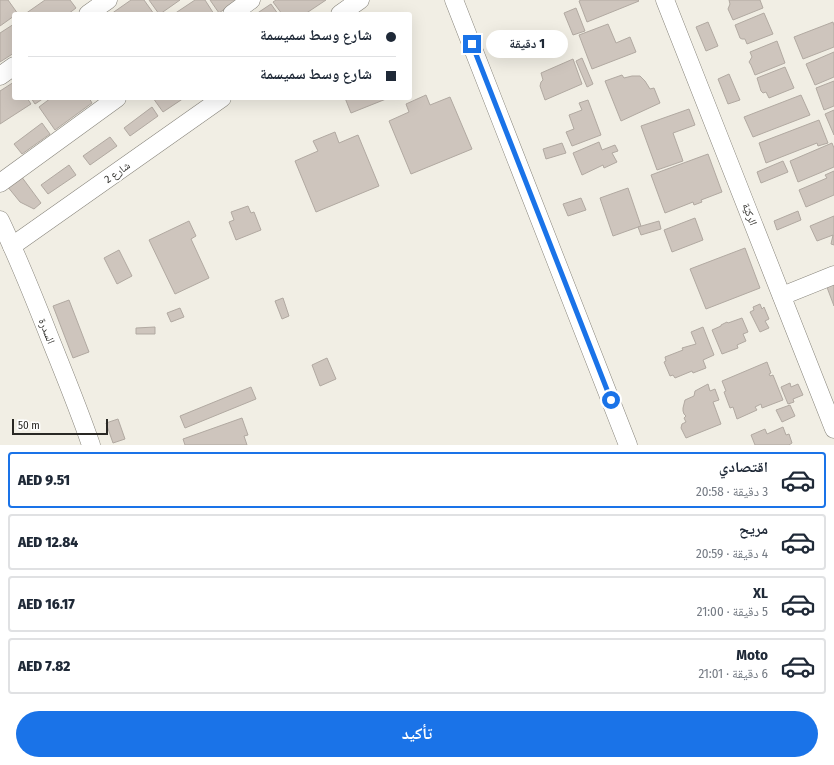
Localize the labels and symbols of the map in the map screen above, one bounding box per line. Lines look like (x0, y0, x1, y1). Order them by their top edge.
callout: 1 دقيقة (486, 30, 568, 58)
route end (463, 35, 481, 53)
street label: شارع 2 (102, 159, 133, 186)
street label: الركيّة (739, 201, 760, 227)
street label: السدرة (36, 317, 57, 346)
route start (602, 391, 620, 409)
scale bar (12, 417, 108, 436)

